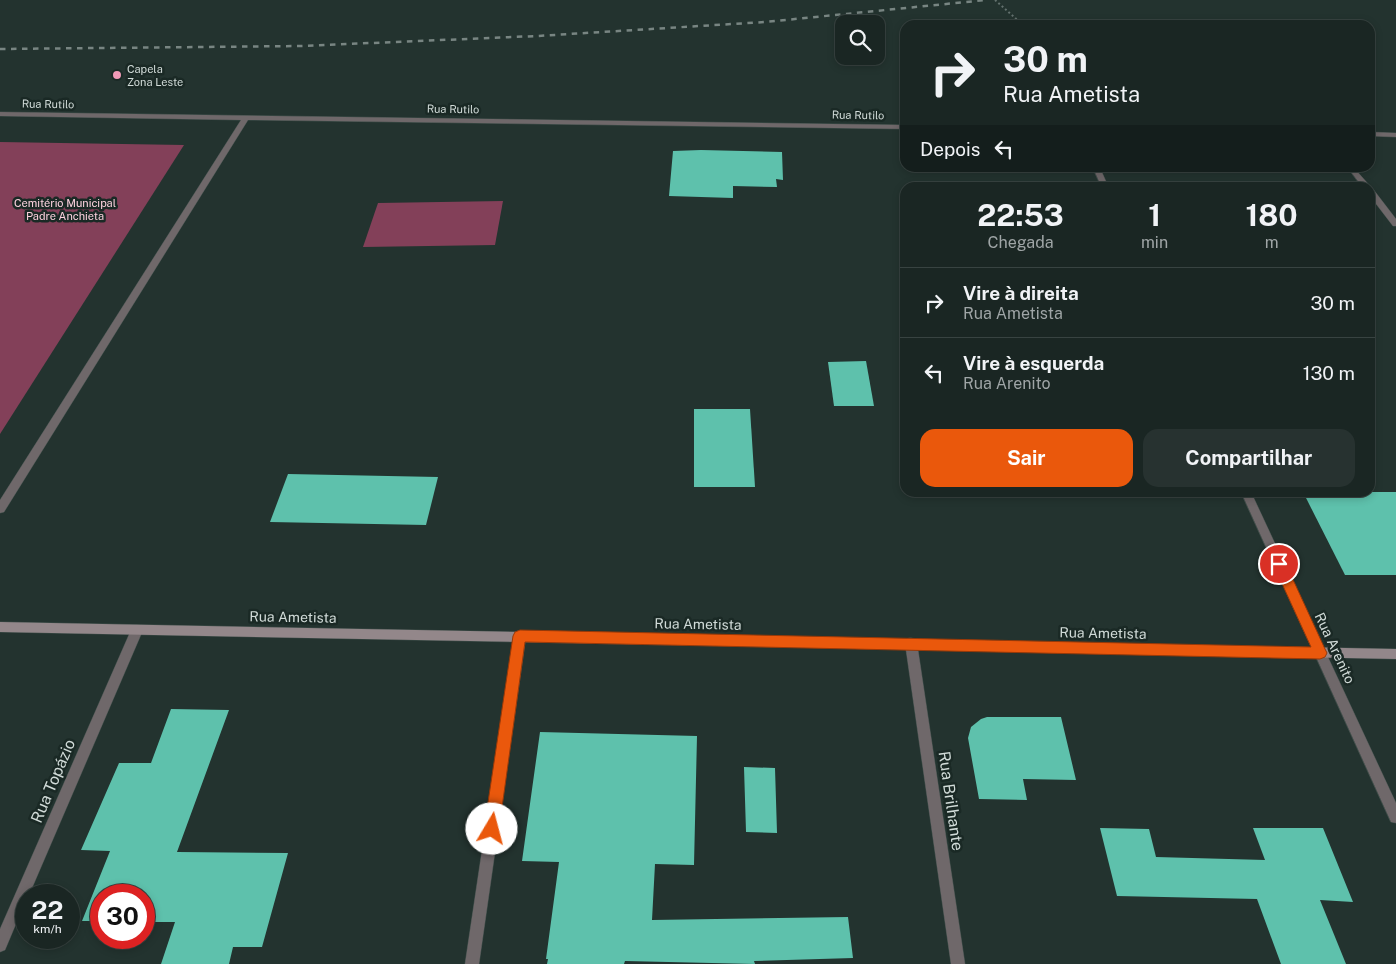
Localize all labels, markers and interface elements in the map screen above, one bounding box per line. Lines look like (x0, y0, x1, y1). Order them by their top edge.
map controls (835, 15, 885, 65)
button: search (835, 15, 885, 65)
text: 30 m (1003, 39, 1088, 80)
icon: right (920, 40, 985, 105)
place label: Capela Zona Leste (127, 63, 183, 88)
marker: Capela Zona Leste (111, 69, 123, 81)
text: Rua Ametista (1003, 81, 1140, 107)
street label: Rua Rutilo (22, 98, 74, 110)
street label: Rua Rutilo (427, 103, 479, 115)
street label: Rua Rutilo (832, 109, 884, 121)
icon: left (990, 135, 1018, 163)
text: Depois (920, 138, 980, 160)
park label: Cemitério Municipal Padre Anchieta (14, 197, 116, 222)
text: 22:53 (977, 197, 1064, 233)
text: 1 (1148, 197, 1161, 233)
text: 180 (1245, 197, 1298, 233)
text: Chegada (987, 233, 1054, 252)
text: min (1141, 233, 1168, 252)
text: m (1265, 233, 1279, 252)
text: Vire à direita (963, 282, 1079, 304)
icon: right (920, 289, 948, 317)
text: 30 m (1310, 292, 1355, 314)
text: Rua Ametista (963, 304, 1063, 323)
text: Vire à esquerda (963, 352, 1104, 374)
icon: left (920, 359, 948, 387)
text: 130 m (1303, 362, 1355, 384)
text: Rua Arenito (963, 374, 1051, 393)
button: Sair (920, 429, 1133, 487)
button: Compartilhar (1143, 429, 1355, 487)
pin (1258, 543, 1300, 585)
icon: arrive (1265, 550, 1293, 578)
street label: Rua Ametista (249, 608, 337, 626)
street label: Rua Arenito (1312, 610, 1358, 686)
street label: Rua Ametista (654, 615, 742, 633)
street label: Rua Ametista (1059, 624, 1147, 642)
street label: Rua Topázio (27, 736, 79, 826)
street label: Rua Brilhante (935, 750, 967, 852)
position arrow (465, 802, 517, 854)
speed limit sign: 30 (90, 884, 155, 949)
text: 22 (32, 895, 63, 925)
text: km/h (33, 922, 62, 936)

